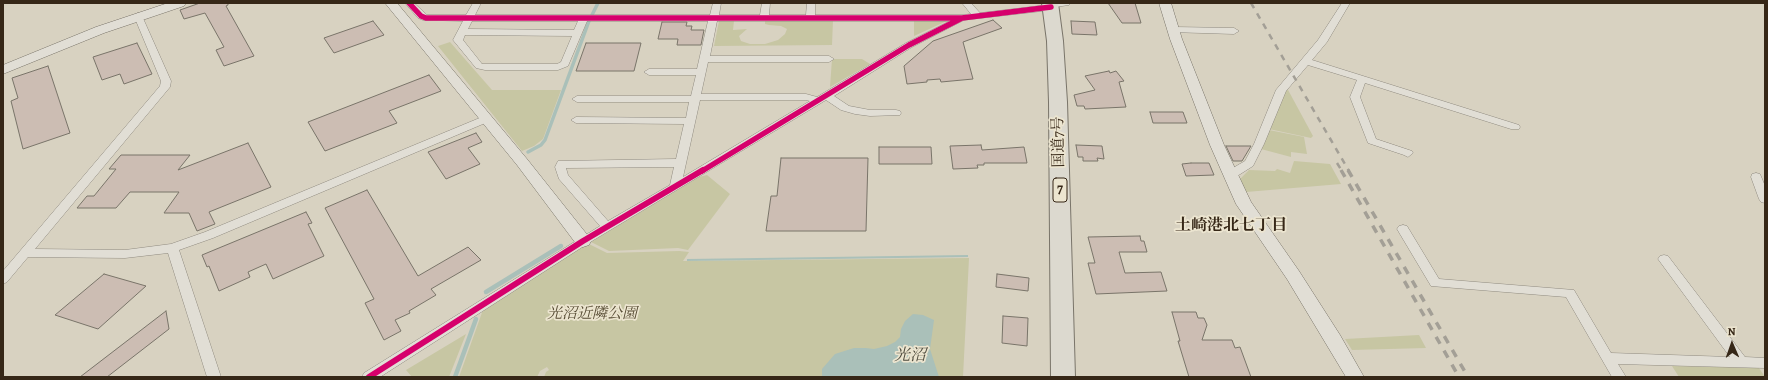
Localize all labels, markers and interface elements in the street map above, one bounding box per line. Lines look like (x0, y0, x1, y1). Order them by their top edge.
street label: 国道7号 (1050, 116, 1068, 168)
road number: 7 (1053, 178, 1067, 202)
district label: 土崎港北七丁目 (1175, 216, 1287, 236)
park label: 光沼近隣公園 (547, 305, 637, 323)
north arrow (1712, 324, 1752, 364)
text: N (1727, 324, 1736, 339)
water label: 光沼 (894, 346, 926, 366)

